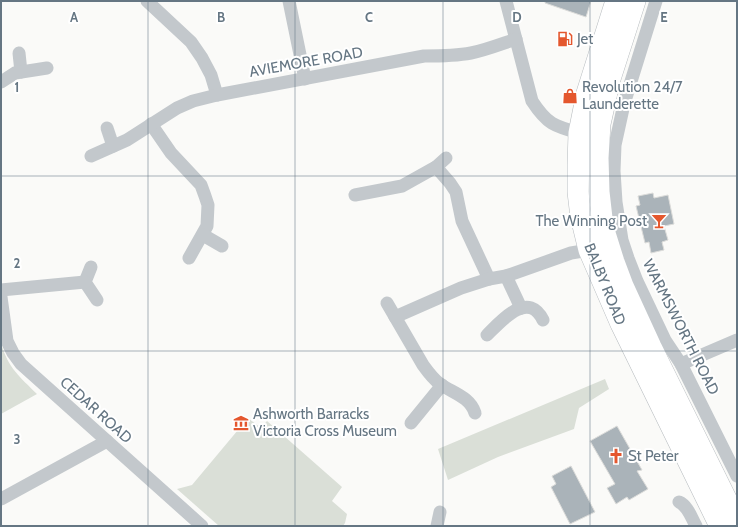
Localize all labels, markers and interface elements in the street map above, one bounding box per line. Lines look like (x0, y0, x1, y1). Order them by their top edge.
text: A (70, 9, 79, 25)
text: B (217, 9, 225, 25)
text: C (365, 9, 373, 25)
text: D (512, 9, 522, 25)
text: E (660, 9, 668, 25)
fuel station icon: Jet (556, 30, 574, 48)
place label: Jet (576, 30, 593, 48)
street label: AVIEMORE ROAD (248, 43, 364, 81)
place label: Revolution 24/7 Launderette (582, 78, 683, 113)
text: 1 (15, 79, 19, 95)
shop icon: Revolution 24/7 Launderette (561, 87, 579, 105)
place label: The Winning Post (536, 212, 647, 230)
bar icon: The Winning Post (650, 212, 668, 230)
street label: BALBY ROAD (580, 240, 630, 328)
text: 2 (14, 255, 21, 271)
street label: WARMSWORTH ROAD (639, 256, 723, 398)
street label: CEDAR ROAD (56, 373, 136, 447)
place label: Ashworth Barracks Victoria Cross Museum (253, 405, 397, 440)
museum icon: Ashworth Barracks Victoria Cross Museum (232, 414, 250, 432)
text: 3 (13, 431, 21, 447)
church icon: St Peter (607, 447, 625, 465)
place label: St Peter (628, 447, 679, 465)

